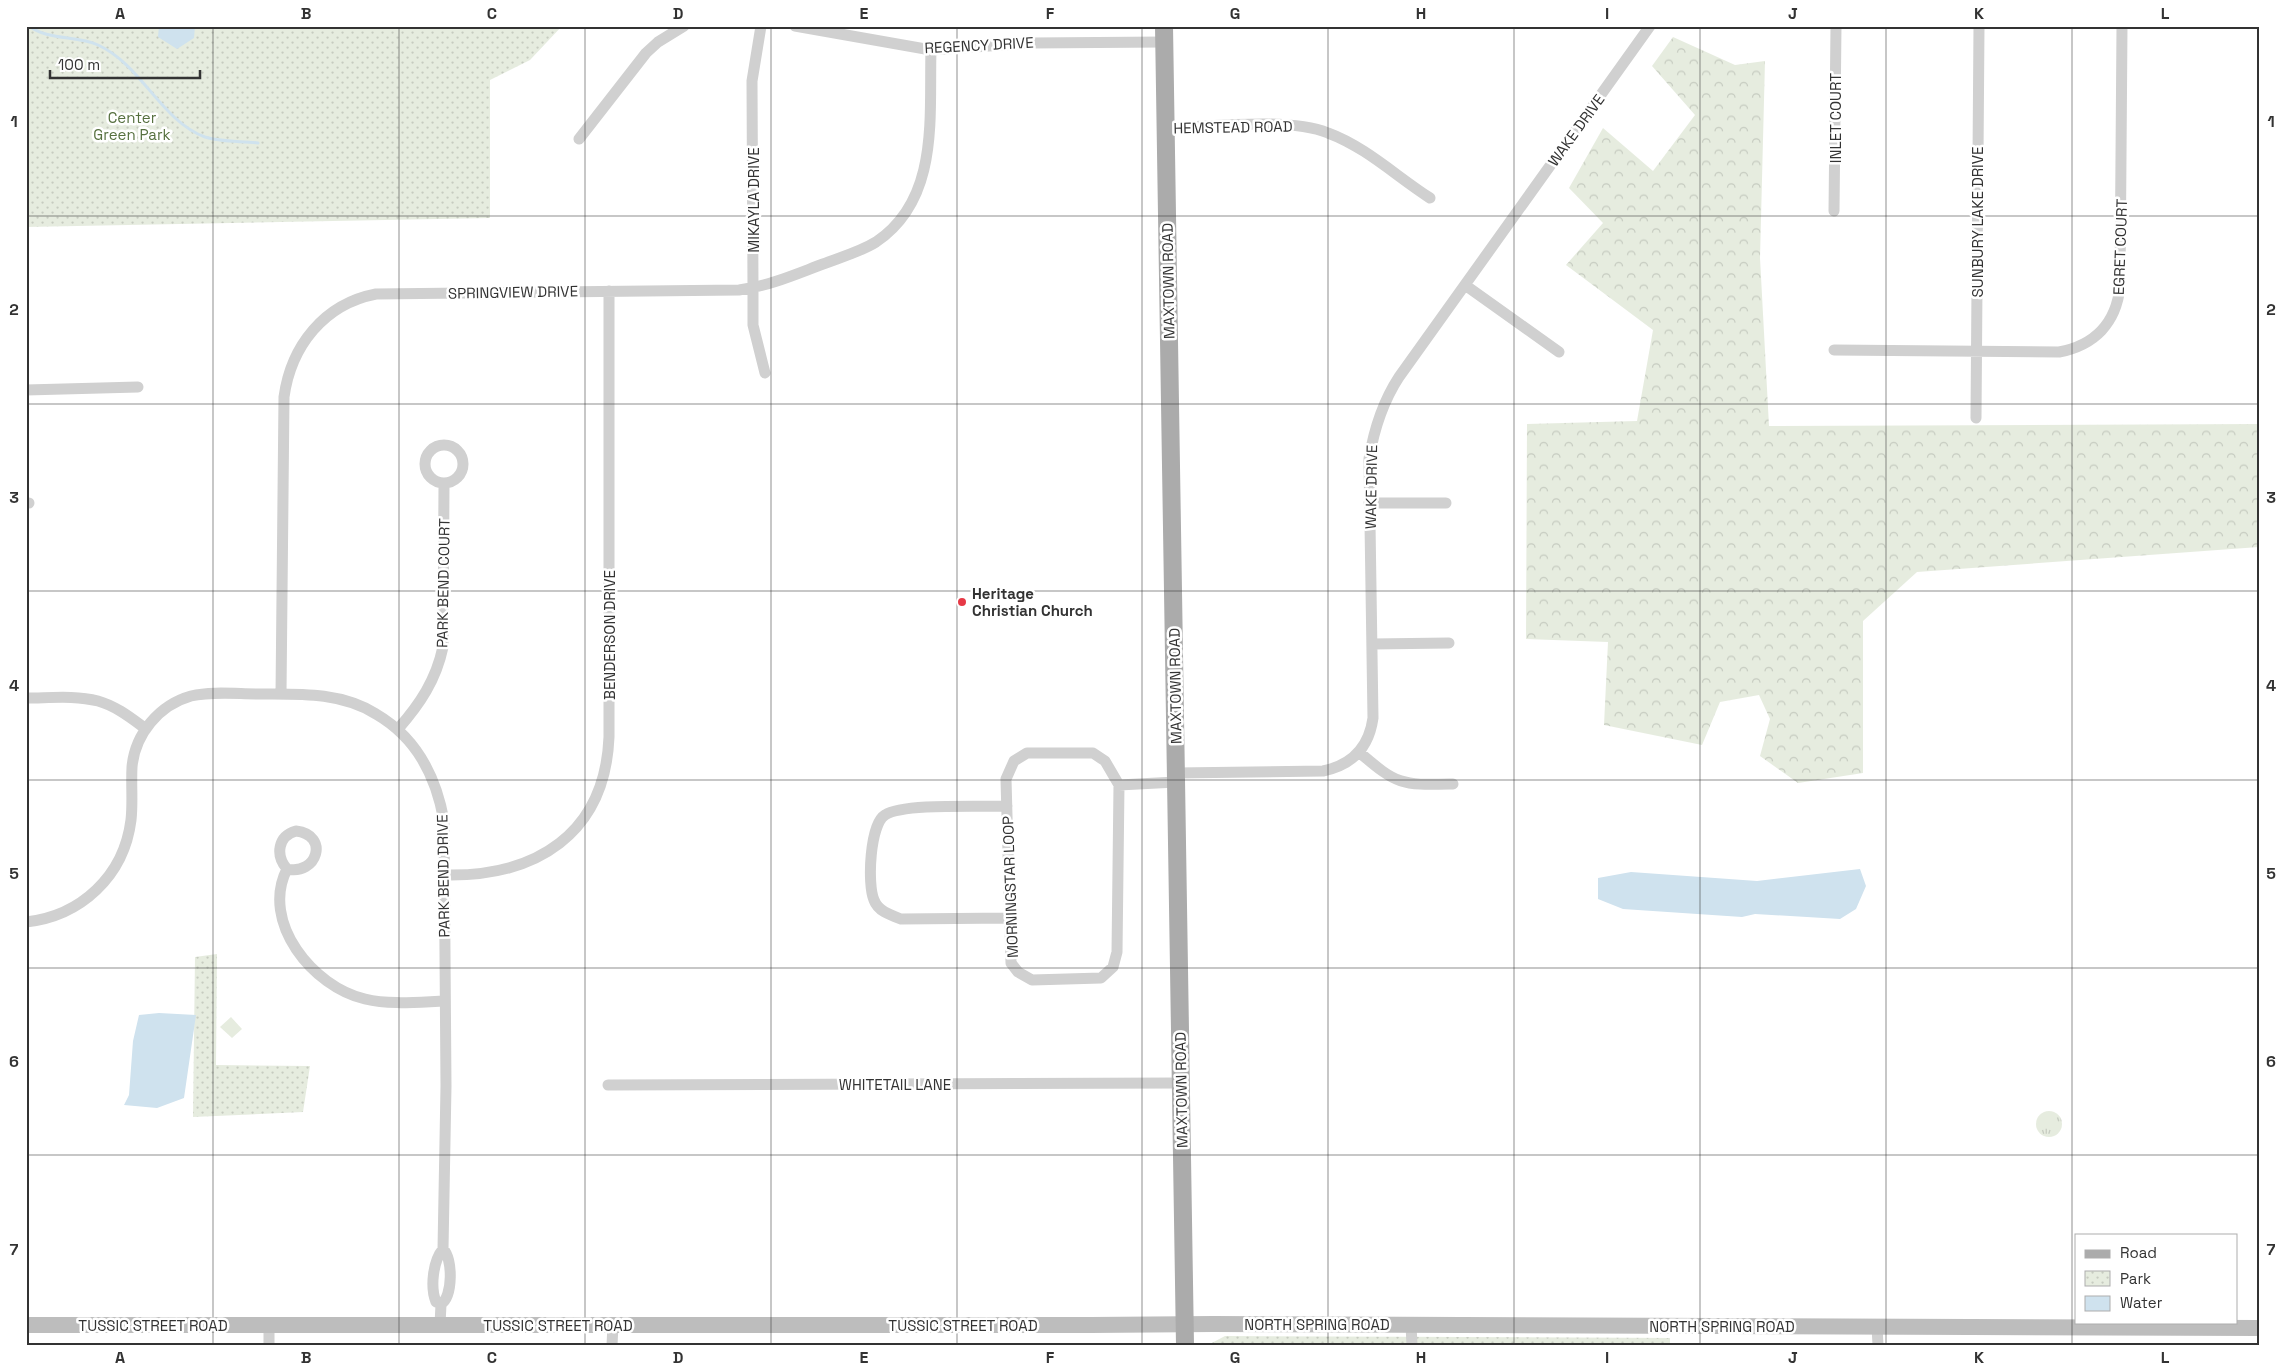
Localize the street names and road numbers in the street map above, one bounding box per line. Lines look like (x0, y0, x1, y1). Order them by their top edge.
street label: REGENCY DRIVE (924, 33, 1034, 57)
street label: INLET COURT (1826, 73, 1845, 163)
street label: WAKE DRIVE (1543, 90, 1609, 170)
street label: HEMSTEAD ROAD (1173, 116, 1293, 138)
street label: SUNBURY LAKE DRIVE (1968, 146, 1987, 298)
street label: MIKAYLA DRIVE (744, 147, 763, 253)
street label: EGRET COURT (2109, 198, 2131, 295)
street label: MAXTOWN ROAD (1157, 223, 1179, 339)
street label: SPRINGVIEW DRIVE (448, 281, 578, 303)
street label: WAKE DRIVE (1361, 445, 1381, 529)
street label: PARK BEND COURT (432, 518, 454, 648)
street label: BENDERSON DRIVE (600, 570, 619, 700)
street label: MAXTOWN ROAD (1164, 628, 1186, 744)
street label: PARK BEND DRIVE (432, 814, 454, 938)
street label: MORNINGSTAR LOOP (998, 816, 1022, 958)
street label: MAXTOWN ROAD (1170, 1032, 1192, 1148)
street label: WHITETAIL LANE (839, 1075, 951, 1094)
street label: NORTH SPRING ROAD (1244, 1315, 1390, 1334)
street label: TUSSIC STREET ROAD (78, 1316, 228, 1335)
street label: TUSSIC STREET ROAD (483, 1316, 633, 1335)
street label: TUSSIC STREET ROAD (888, 1316, 1038, 1335)
street label: NORTH SPRING ROAD (1649, 1317, 1795, 1336)

